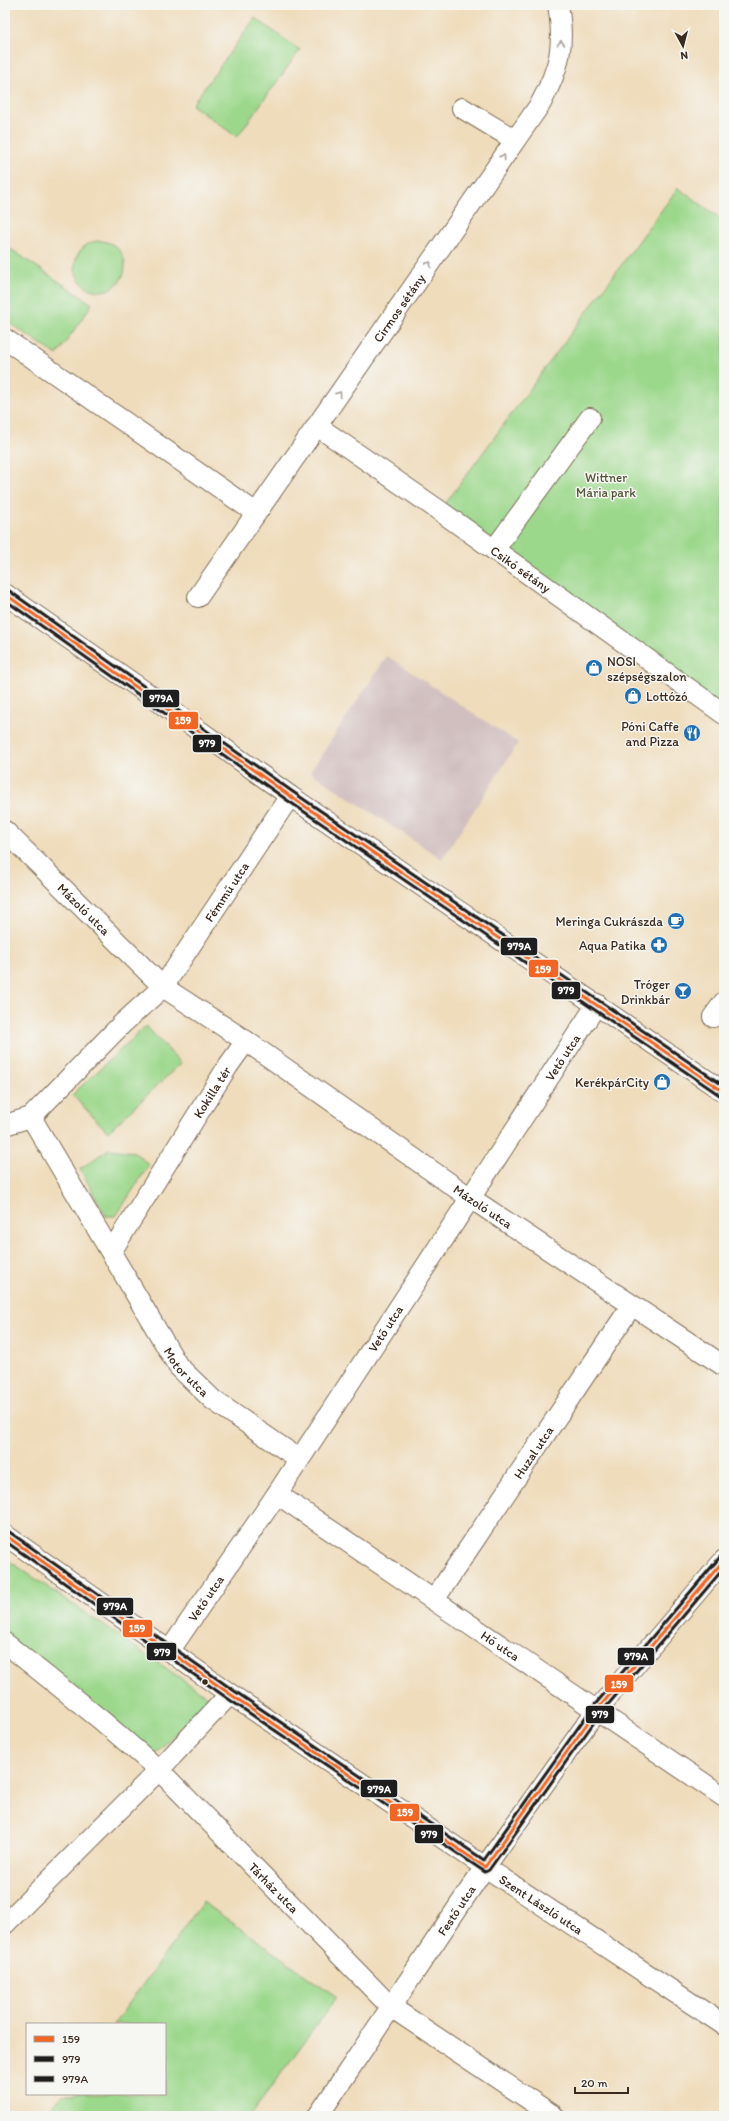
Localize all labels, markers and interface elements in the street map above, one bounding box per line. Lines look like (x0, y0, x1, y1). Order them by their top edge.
north arrow (663, 26, 703, 66)
one-way arrow (557, 40, 565, 46)
text: N (680, 49, 689, 62)
one-way arrow (498, 154, 506, 161)
one-way arrow (424, 261, 432, 268)
street label: Cirmos sétány (370, 271, 428, 345)
one-way arrow (334, 391, 341, 398)
park label: Wittner Mária park (576, 470, 636, 500)
street label: Csikó sétány (488, 542, 554, 595)
place label: NOSI szépségszalon (607, 654, 687, 684)
shop icon: NOSI szépségszalon (584, 658, 604, 678)
shop icon: Lottózó (623, 686, 643, 706)
line badge: 979A (142, 689, 180, 708)
place label: Lottózó (646, 689, 688, 704)
text: 979A (149, 692, 174, 705)
line badge: 159 (168, 711, 199, 730)
text: 159 (175, 714, 192, 727)
place label: Póni Caffe and Pizza (621, 719, 679, 749)
restaurant icon: Póni Caffe and Pizza (682, 723, 702, 743)
line badge: 979 (192, 734, 222, 753)
text: 979 (199, 737, 216, 750)
street label: Fémmű utca (201, 858, 252, 924)
street label: Mázoló utca (55, 880, 114, 938)
cafe icon: Meringa Cukrászda (666, 911, 686, 931)
place label: Meringa Cukrászda (555, 914, 663, 929)
pharmacy icon: Aqua Patika (649, 935, 669, 955)
line badge: 979A (500, 937, 538, 956)
place label: Aqua Patika (579, 938, 647, 953)
text: 979A (507, 940, 532, 953)
line badge: 159 (528, 959, 559, 978)
text: 159 (535, 963, 552, 976)
place label: Tróger Drinkbár (621, 977, 671, 1007)
line badge: 979 (551, 981, 581, 1000)
bar icon: Tróger Drinkbár (673, 981, 693, 1001)
text: 979 (558, 984, 575, 997)
street label: Vető utca (542, 1031, 583, 1083)
street label: Kokilla tér (190, 1063, 233, 1121)
shop icon: KerékpárCity (652, 1072, 672, 1092)
place label: KerékpárCity (575, 1075, 649, 1090)
street label: Mázoló utca (451, 1181, 516, 1231)
street label: Vető utca (364, 1302, 406, 1355)
street label: Motor utca (161, 1344, 212, 1400)
street label: Huzal utca (510, 1423, 556, 1481)
street label: Vető utca (185, 1572, 227, 1624)
line badge: 979A (96, 1597, 134, 1616)
text: 979A (103, 1600, 128, 1613)
line badge: 159 (122, 1619, 153, 1638)
text: 159 (129, 1622, 146, 1635)
street label: Hő utca (478, 1627, 523, 1664)
line badge: 979 (146, 1642, 177, 1661)
text: 979 (154, 1646, 171, 1659)
line badge: 979A (617, 1647, 655, 1666)
text: 979A (624, 1650, 649, 1663)
line badge: 159 (604, 1674, 634, 1693)
unlabelled marker (200, 1677, 210, 1687)
text: 159 (611, 1678, 628, 1691)
line badge: 979 (585, 1705, 615, 1724)
text: 979 (592, 1708, 609, 1721)
line badge: 979A (360, 1779, 398, 1798)
text: 979A (367, 1783, 392, 1796)
line badge: 159 (389, 1803, 420, 1822)
text: 159 (397, 1806, 414, 1819)
line badge: 979 (414, 1824, 444, 1844)
text: 979 (421, 1828, 438, 1841)
street label: Tárház utca (246, 1859, 302, 1916)
street label: Szent László utca (497, 1871, 586, 1937)
street label: Festő utca (434, 1882, 479, 1938)
legend (26, 2023, 166, 2095)
text: 159 (62, 2032, 80, 2046)
text: 979 (62, 2052, 81, 2066)
scale bar (575, 2069, 628, 2095)
text: 979A (62, 2072, 89, 2086)
text: 20 m (581, 2076, 608, 2090)

